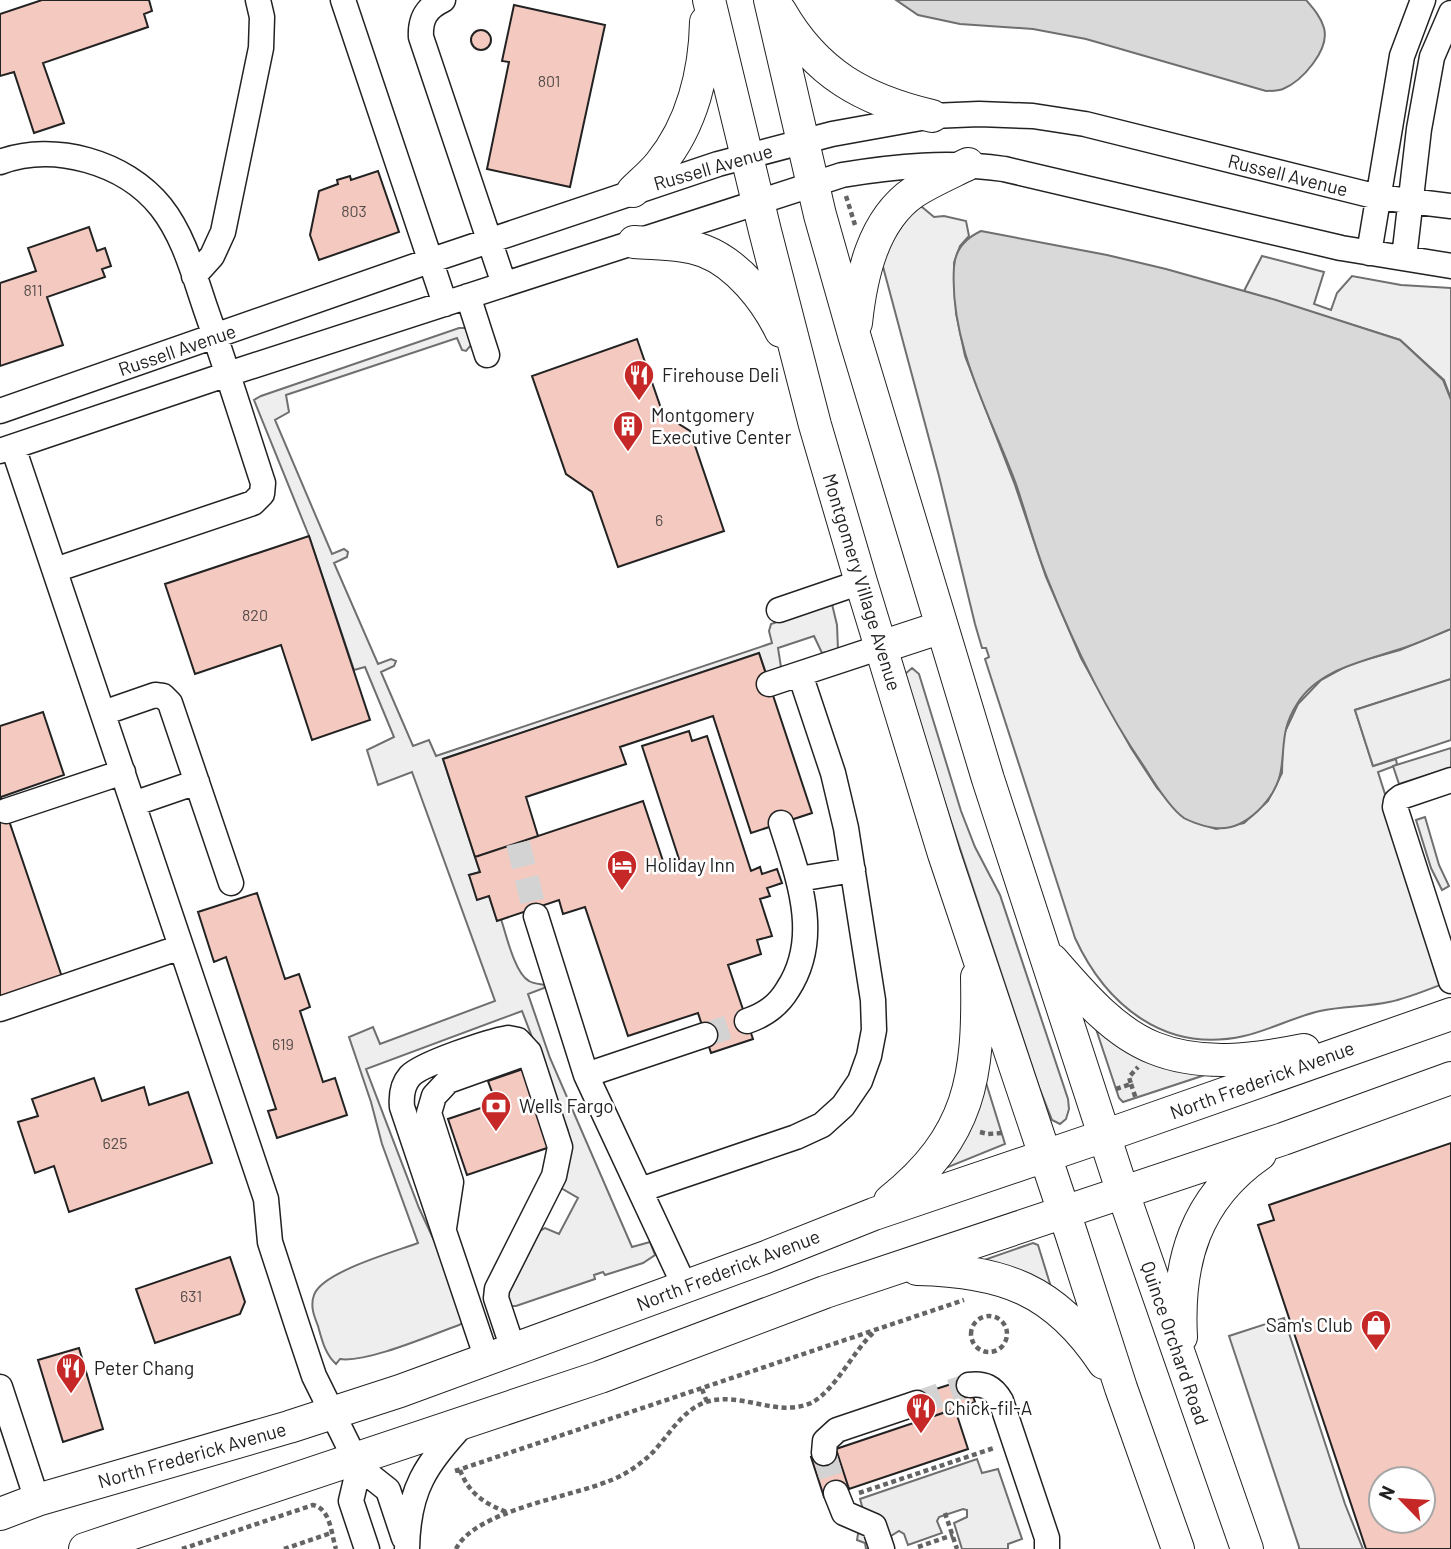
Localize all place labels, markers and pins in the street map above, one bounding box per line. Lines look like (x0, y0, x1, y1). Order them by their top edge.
restaurant icon: Firehouse Deli (622, 358, 656, 402)
place label: Firehouse Deli (662, 363, 779, 386)
place label: Montgomery Executive Center (651, 403, 791, 448)
building icon: Montgomery Executive Center (611, 409, 645, 453)
hotel icon: Holiday Inn (605, 848, 639, 892)
place label: Holiday Inn (645, 853, 735, 876)
bank icon: Wells Fargo (479, 1089, 513, 1133)
place label: Wells Fargo (519, 1094, 614, 1117)
shop icon: Sam's Club (1359, 1308, 1393, 1352)
place label: Sam's Club (1266, 1313, 1353, 1336)
restaurant icon: Peter Chang (54, 1351, 88, 1395)
place label: Peter Chang (94, 1356, 194, 1379)
restaurant icon: Chick-fil-A (904, 1391, 938, 1435)
place label: Chick-fil-A (944, 1396, 1032, 1419)

